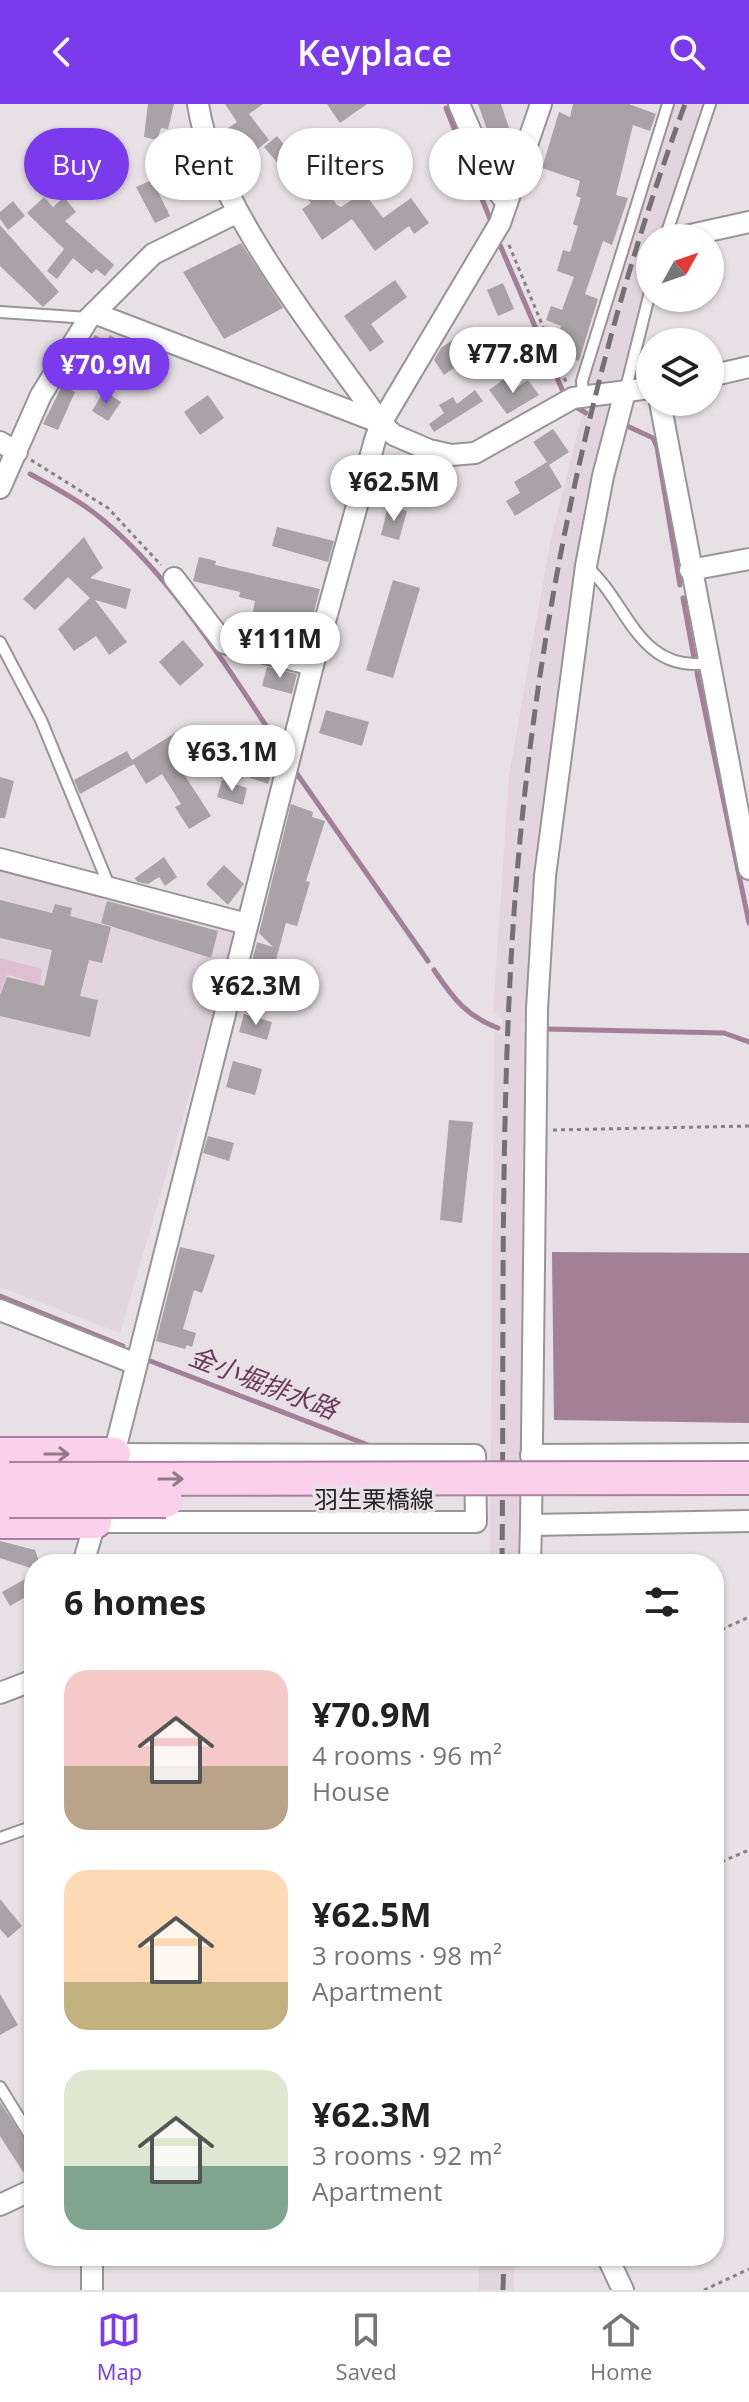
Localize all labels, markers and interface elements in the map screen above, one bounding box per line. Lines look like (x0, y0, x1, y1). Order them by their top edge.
text: Keyplace (297, 28, 452, 77)
icon: back (40, 30, 84, 74)
icon: search (665, 30, 709, 74)
chip: Buy (24, 128, 129, 200)
chip: Rent (145, 128, 261, 200)
chip: Filters (277, 128, 413, 200)
chip: New (429, 128, 543, 200)
north arrow (636, 224, 724, 312)
map controls (636, 224, 724, 416)
pin: ¥77.8M (448, 327, 578, 395)
button: layers (636, 328, 724, 416)
text: ¥77.8M (467, 335, 559, 371)
pin: ¥70.9M (41, 338, 171, 406)
text: ¥70.9M (60, 346, 152, 382)
pin: ¥62.5M (329, 455, 459, 523)
text: ¥62.5M (348, 463, 440, 499)
pin: ¥111M (224, 612, 336, 680)
text: ¥111M (238, 620, 322, 656)
pin: ¥63.1M (167, 725, 297, 793)
text: ¥63.1M (186, 733, 278, 769)
pin: ¥62.3M (191, 959, 321, 1027)
text: ¥62.3M (210, 967, 302, 1003)
water label: 金小堀排水路 (184, 1337, 344, 1428)
one-way arrow (43, 1446, 70, 1462)
one-way arrow (157, 1471, 184, 1487)
street label: 羽生栗橋線 (314, 1482, 434, 1515)
text: 6 homes (64, 1579, 206, 1625)
icon: filters (640, 1580, 684, 1624)
text: ¥70.9M (312, 1691, 432, 1737)
icon: home (128, 1702, 224, 1798)
text: 4 rooms · 96 m² (312, 1737, 502, 1773)
text: House (312, 1773, 390, 1809)
text: ¥62.5M (312, 1891, 432, 1937)
icon: home (128, 1902, 224, 1998)
text: 3 rooms · 98 m² (312, 1937, 502, 1973)
text: Apartment (312, 1973, 443, 2009)
text: ¥62.3M (312, 2091, 432, 2137)
icon: home (128, 2102, 224, 2198)
text: 3 rooms · 92 m² (312, 2137, 502, 2173)
text: Apartment (312, 2173, 443, 2209)
tab: Map (97, 2308, 142, 2386)
tab: Saved (336, 2308, 397, 2386)
tab: Home (590, 2308, 652, 2386)

